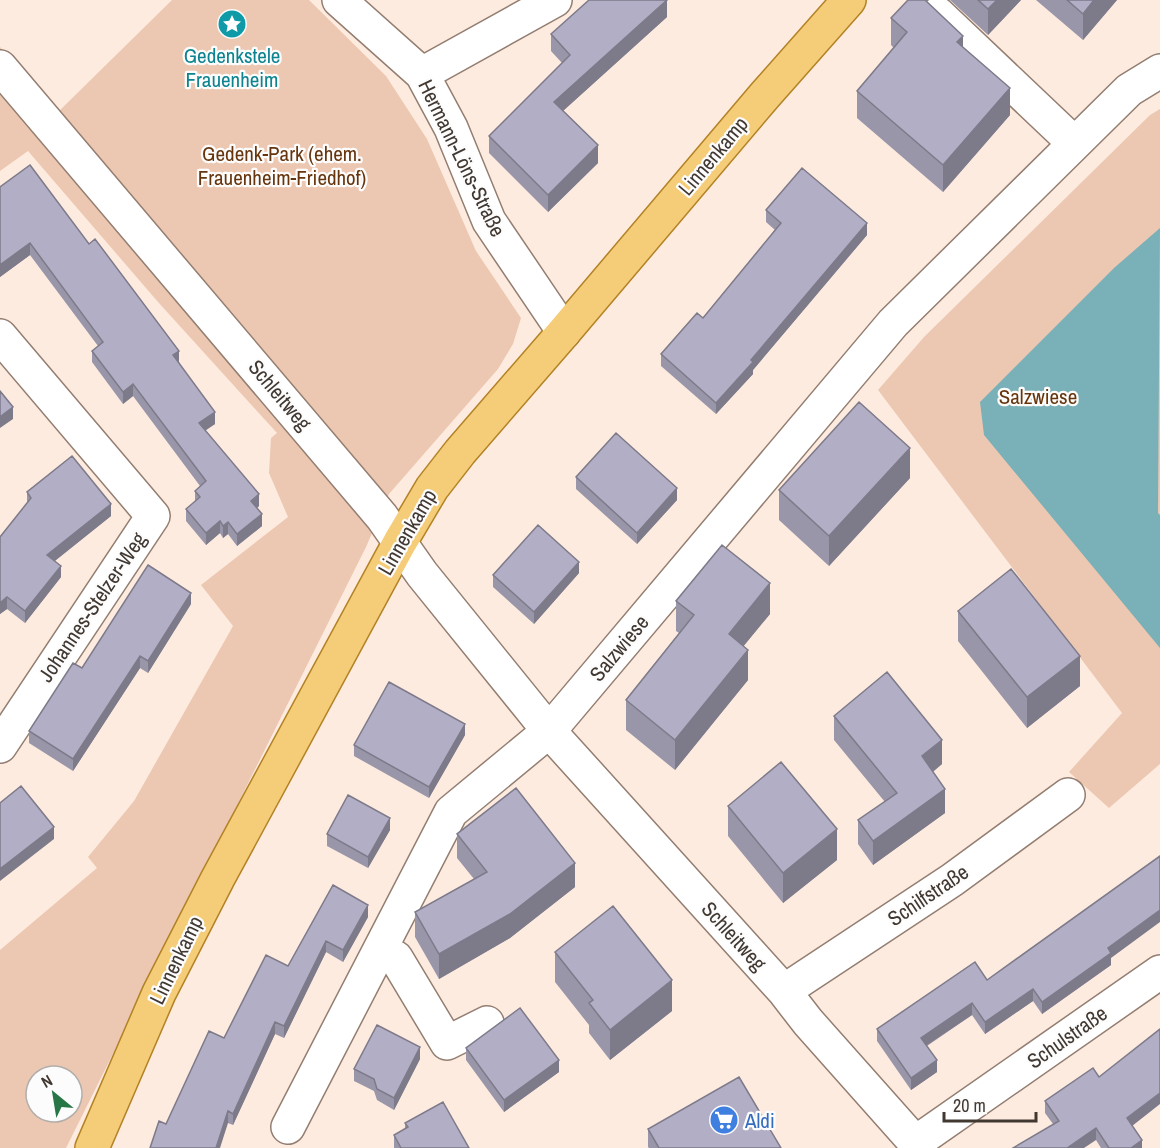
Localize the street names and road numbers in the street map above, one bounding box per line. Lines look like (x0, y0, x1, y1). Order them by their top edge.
street label: Hermann-Löns-Straße (411, 75, 513, 241)
street label: Linnenkamp (671, 110, 755, 202)
street label: Schleitweg (242, 353, 318, 437)
street label: Linnenkamp (371, 484, 443, 580)
street label: Johannes-Stelzer-Weg (31, 526, 153, 688)
street label: Salzwiese (583, 609, 655, 687)
street label: Schilfstraße (882, 857, 974, 933)
street label: Schleitweg (695, 895, 773, 977)
street label: Linnenkamp (142, 911, 210, 1009)
street label: Schulstraße (1021, 999, 1113, 1075)

